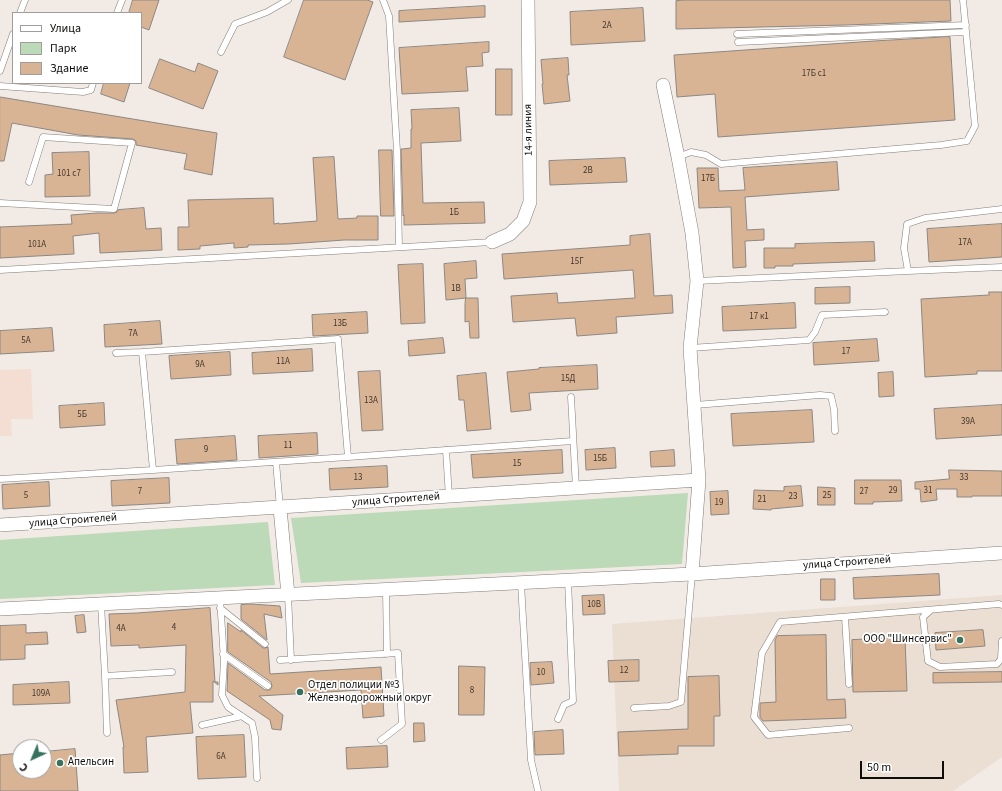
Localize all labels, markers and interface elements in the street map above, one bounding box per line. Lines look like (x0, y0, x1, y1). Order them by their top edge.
legend (12, 12, 142, 84)
text: Улица (50, 20, 81, 37)
house number: 2А (602, 21, 612, 31)
text: Парк (50, 40, 76, 57)
text: Здание (50, 60, 89, 77)
house number: 17Б с1 (802, 69, 826, 79)
street label: 14-я линия (522, 104, 536, 156)
house number: 2В (583, 166, 593, 176)
house number: 101 с7 (57, 169, 81, 179)
house number: 17Б (701, 174, 715, 184)
house number: 1Б (449, 208, 459, 218)
house number: 17А (958, 238, 972, 248)
house number: 101А (28, 240, 46, 250)
house number: 15Г (570, 257, 584, 267)
house number: 1В (451, 284, 461, 294)
house number: 17 к1 (749, 312, 769, 322)
house number: 13Б (333, 319, 347, 329)
house number: 7А (128, 329, 138, 339)
house number: 5А (21, 336, 31, 346)
house number: 17 (842, 347, 850, 357)
house number: 11А (276, 357, 290, 367)
house number: 9А (195, 360, 205, 370)
house number: 15Д (561, 374, 575, 384)
house number: 13А (364, 396, 378, 406)
house number: 5Б (77, 410, 87, 420)
house number: 39А (961, 417, 975, 427)
house number: 11 (284, 441, 292, 451)
house number: 9 (204, 445, 208, 455)
house number: 15Б (593, 454, 607, 464)
house number: 15 (513, 459, 521, 469)
house number: 13 (354, 473, 362, 483)
house number: 33 (960, 473, 968, 483)
house number: 29 (889, 486, 897, 496)
house number: 31 (924, 486, 932, 496)
house number: 7 (138, 487, 142, 497)
house number: 27 (860, 487, 868, 497)
street label: улица Строителей (352, 490, 440, 510)
house number: 5 (24, 491, 28, 501)
house number: 25 (823, 491, 831, 501)
house number: 23 (789, 492, 797, 502)
house number: 21 (758, 495, 766, 505)
house number: 19 (715, 498, 723, 508)
street label: улица Строителей (29, 511, 117, 531)
street label: улица Строителей (803, 553, 891, 573)
house number: 10В (587, 600, 601, 610)
house number: 4 (172, 623, 176, 633)
house number: 4А (116, 624, 126, 634)
place label: ООО "Шинсервис" (863, 633, 952, 647)
marker: ООО "Шинсервис" (955, 635, 965, 645)
house number: 12 (620, 666, 628, 676)
house number: 10 (537, 668, 545, 678)
place label: Отдел полиции №3 Железнодорожный округ (308, 679, 432, 705)
house number: 8 (470, 686, 474, 696)
marker: Отдел полиции №3 Железнодорожный округ (295, 687, 305, 697)
house number: 109А (32, 689, 50, 699)
north arrow (12, 739, 52, 779)
house number: 6А (216, 752, 226, 762)
scale bar (862, 753, 946, 779)
place label: Апельсин (68, 756, 114, 770)
marker: Апельсин (55, 758, 65, 768)
text: 50 m (867, 759, 891, 776)
text: С (16, 760, 32, 775)

